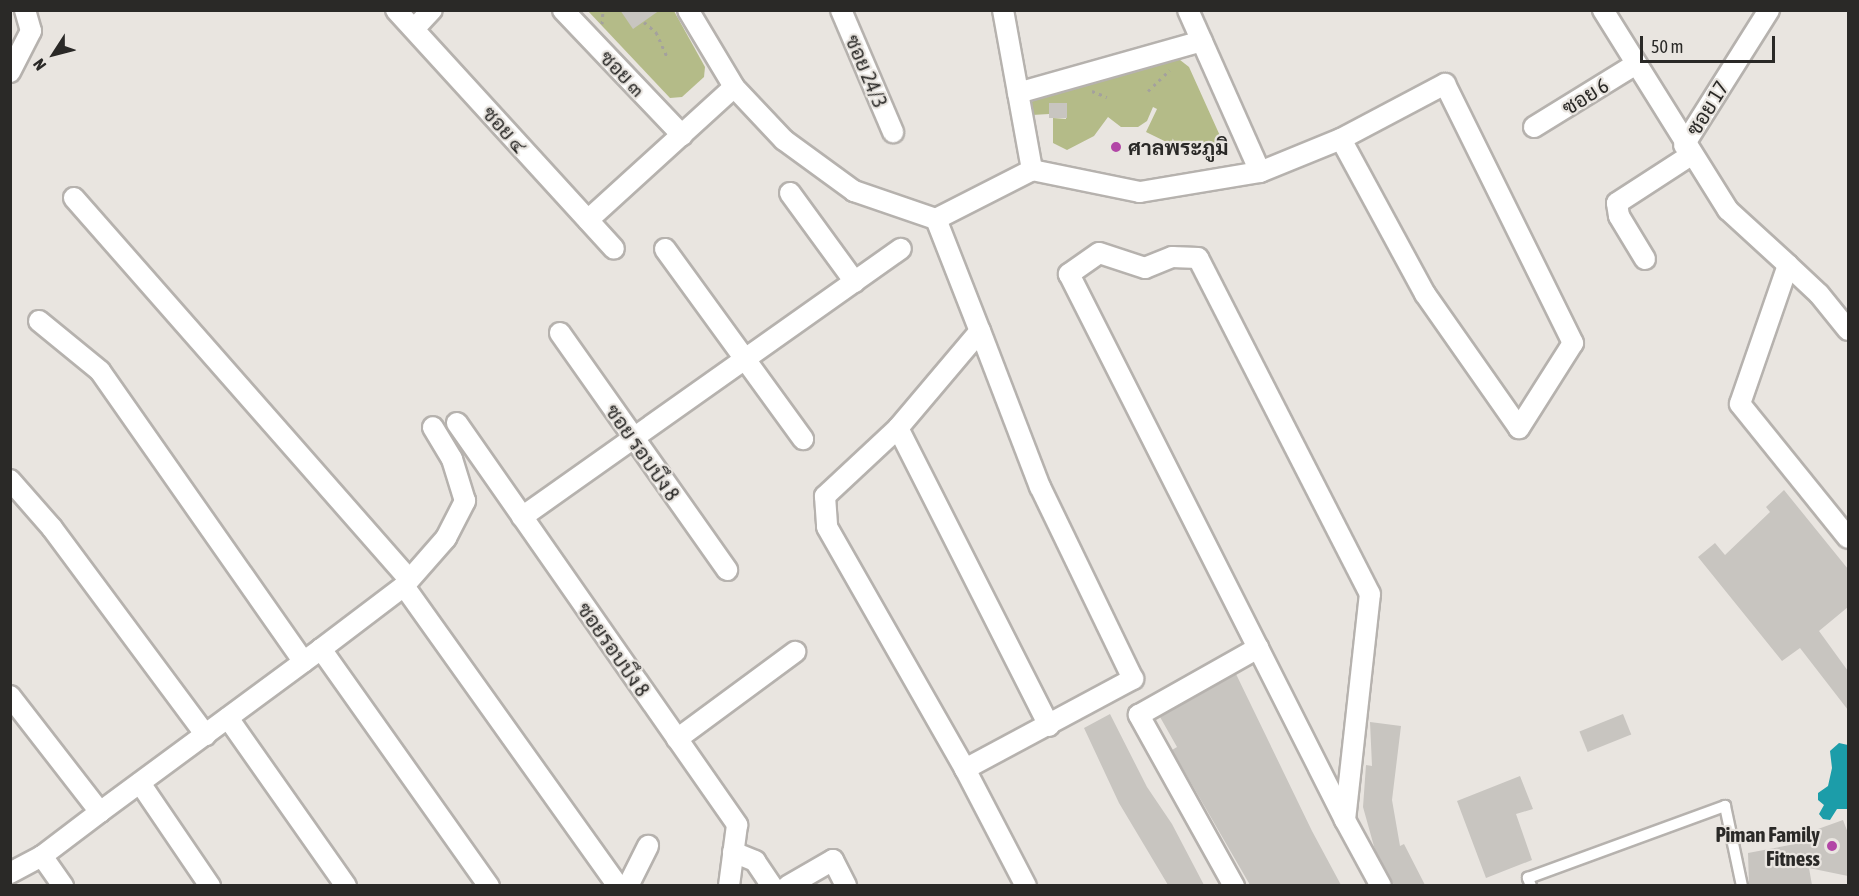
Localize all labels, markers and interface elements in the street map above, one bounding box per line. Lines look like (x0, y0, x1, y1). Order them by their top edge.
north arrow (24, 24, 84, 84)
scale bar (1643, 24, 1778, 62)
street label: ซอย 24/3 (840, 31, 894, 111)
text: 50 m (1651, 36, 1683, 57)
street label: ซอย ๓ (595, 45, 651, 101)
text: N (29, 55, 50, 74)
street label: ซอย 6 (1557, 72, 1613, 120)
street label: ซอย 17 (1680, 76, 1734, 140)
street label: ซอย ๔ (477, 100, 533, 158)
place label: ศาลพระภูมิ (1128, 134, 1228, 160)
marker: ศาลพระภูมิ (1109, 140, 1123, 154)
street label: ซอย รอบบึง 8 (601, 399, 685, 505)
street label: ซอยรอบบึง 8 (572, 597, 656, 701)
place label: Piman Family Fitness (1715, 821, 1820, 871)
marker: Piman Family Fitness (1825, 839, 1839, 853)

